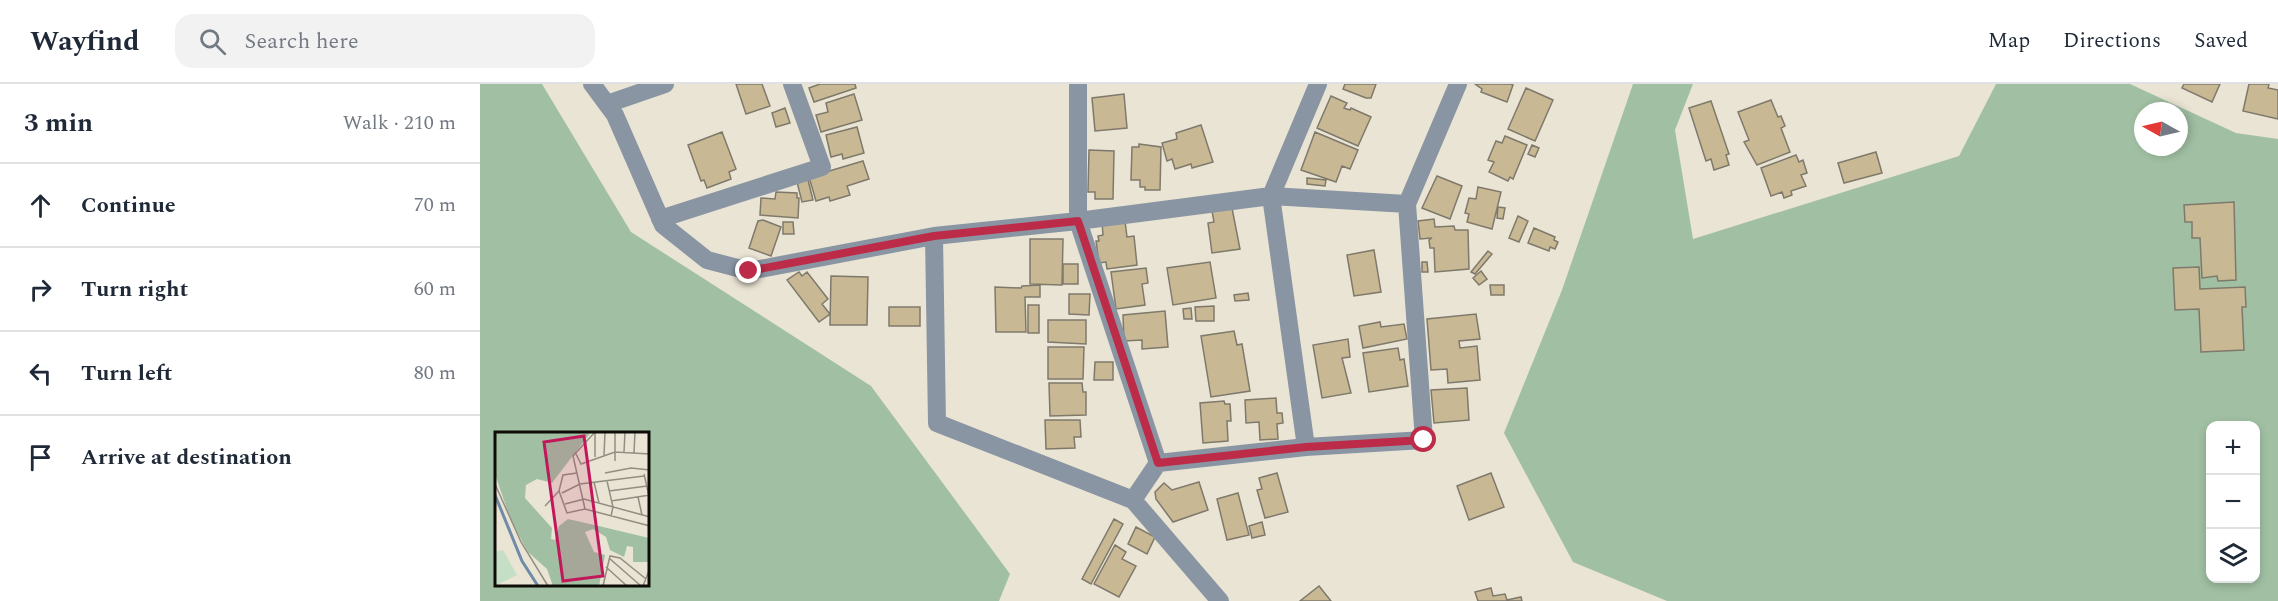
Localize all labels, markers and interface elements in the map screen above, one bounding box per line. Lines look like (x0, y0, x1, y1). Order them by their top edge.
search box (175, 14, 595, 68)
text: Wayfind (30, 20, 139, 63)
icon: search (196, 25, 229, 58)
text: Search here (244, 25, 359, 58)
text: Map (1988, 25, 2030, 57)
text: Directions (2063, 25, 2161, 57)
text: Saved (2194, 25, 2248, 57)
north arrow (2134, 102, 2188, 156)
text: 3 min (24, 103, 93, 143)
text: Walk · 210 m (343, 108, 456, 138)
icon: ahead (24, 189, 57, 222)
text: Continue (81, 189, 176, 222)
text: 70 m (414, 190, 456, 220)
route end (735, 257, 761, 283)
icon: right (24, 273, 57, 306)
text: Turn right (81, 273, 188, 306)
text: 60 m (414, 274, 456, 304)
icon: left (24, 357, 57, 390)
text: Turn left (81, 357, 173, 390)
text: 80 m (414, 358, 456, 388)
map controls (2206, 421, 2260, 583)
button: + (2206, 421, 2260, 475)
route start (1410, 426, 1436, 452)
inset map (495, 432, 650, 586)
icon: arrive (24, 441, 57, 474)
text: Arrive at destination (81, 441, 292, 474)
button: − (2206, 475, 2260, 529)
button: layers (2206, 529, 2260, 583)

